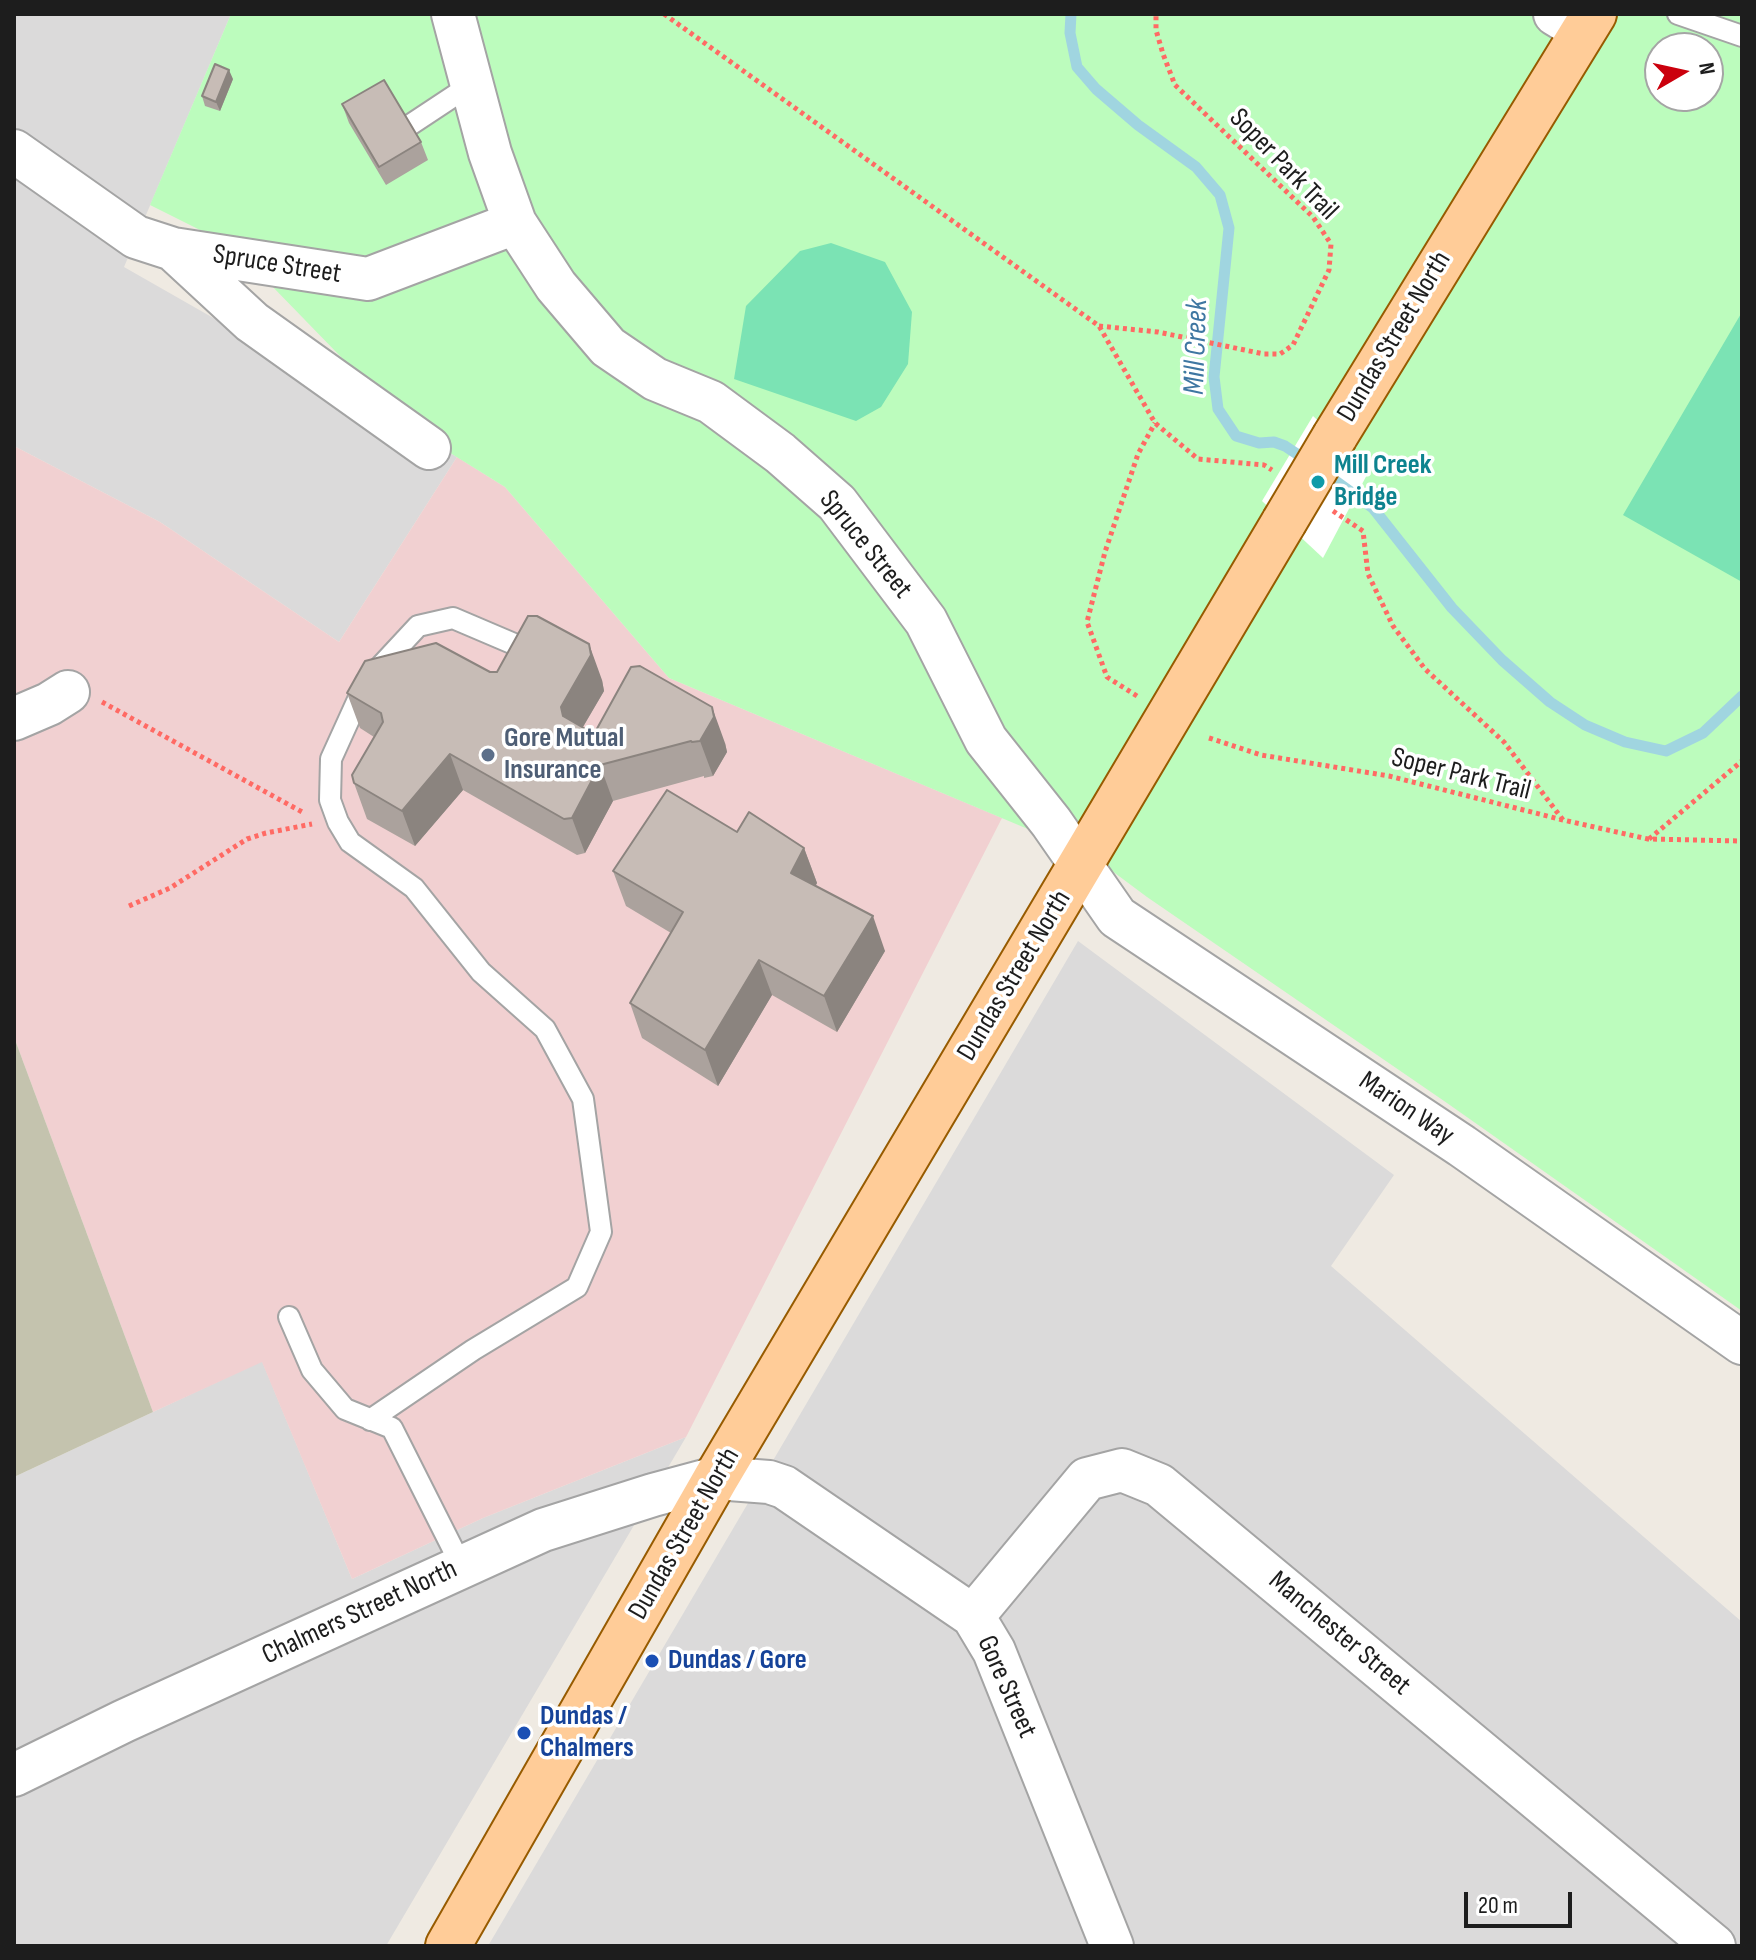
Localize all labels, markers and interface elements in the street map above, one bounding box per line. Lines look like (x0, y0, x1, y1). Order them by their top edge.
north arrow (1644, 32, 1724, 112)
text: N (1692, 61, 1720, 76)
street label: Soper Park Trail (1221, 102, 1345, 228)
street label: Spruce Street (211, 238, 343, 292)
street label: Dundas Street North (1331, 246, 1459, 428)
water label: Mill Creek (1177, 299, 1217, 395)
place label: Mill Creek Bridge (1334, 449, 1431, 515)
marker: Mill Creek Bridge (1309, 473, 1327, 491)
street label: Spruce Street (811, 484, 919, 606)
place label: Gore Mutual Insurance (504, 722, 624, 788)
street label: Soper Park Trail (1388, 741, 1534, 809)
marker: Gore Mutual Insurance (479, 746, 497, 764)
street label: Dundas Street North (951, 885, 1079, 1067)
street label: Marion Way (1352, 1065, 1460, 1153)
street label: Dundas Street North (622, 1442, 748, 1626)
street label: Chalmers Street North (257, 1553, 463, 1673)
street label: Manchester Street (1261, 1565, 1417, 1703)
street label: Gore Street (969, 1631, 1043, 1743)
place label: Dundas / Gore (668, 1644, 807, 1678)
marker: Dundas / Gore (643, 1652, 661, 1670)
place label: Dundas / Chalmers (540, 1700, 634, 1766)
marker: Dundas / Chalmers (515, 1724, 533, 1742)
scale bar (1468, 1876, 1576, 1926)
text: 20 m (1478, 1891, 1518, 1920)

